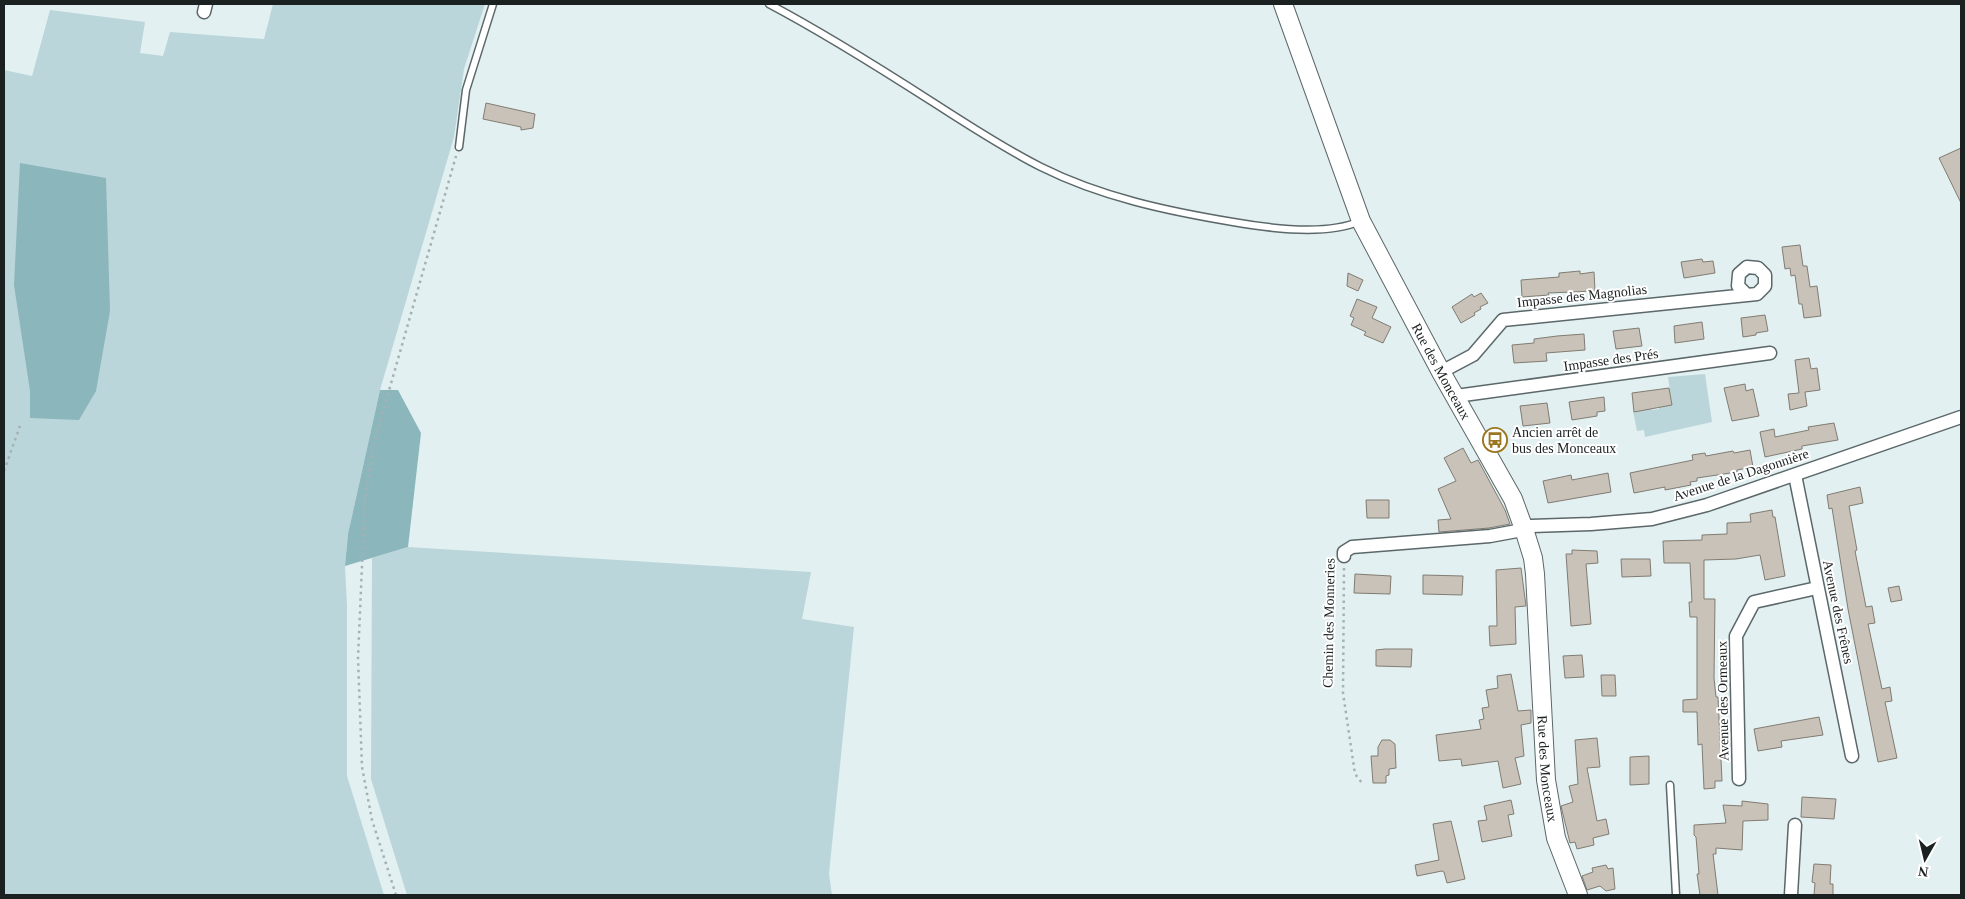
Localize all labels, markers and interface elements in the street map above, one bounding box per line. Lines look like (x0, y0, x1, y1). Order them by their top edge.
street label: Impasse des Magnolias (1516, 282, 1648, 310)
street label: Rue des Monceaux (1409, 321, 1474, 422)
street label: Impasse des Prés (1563, 346, 1659, 374)
place label: Ancien arrêt de bus des Monceaux (1512, 425, 1616, 456)
bus stop icon: Ancien arrêt de bus des Monceaux (1482, 427, 1508, 453)
street label: Avenue de la Dagonnière (1671, 446, 1811, 504)
street label: Chemin des Monneries (1320, 558, 1338, 688)
street label: Avenue des Frênes (1820, 559, 1856, 665)
street label: Avenue des Ormeaux (1714, 641, 1732, 761)
street label: Rue des Monceaux (1535, 715, 1561, 823)
north arrow (1900, 834, 1950, 884)
text: N (1917, 863, 1929, 880)

